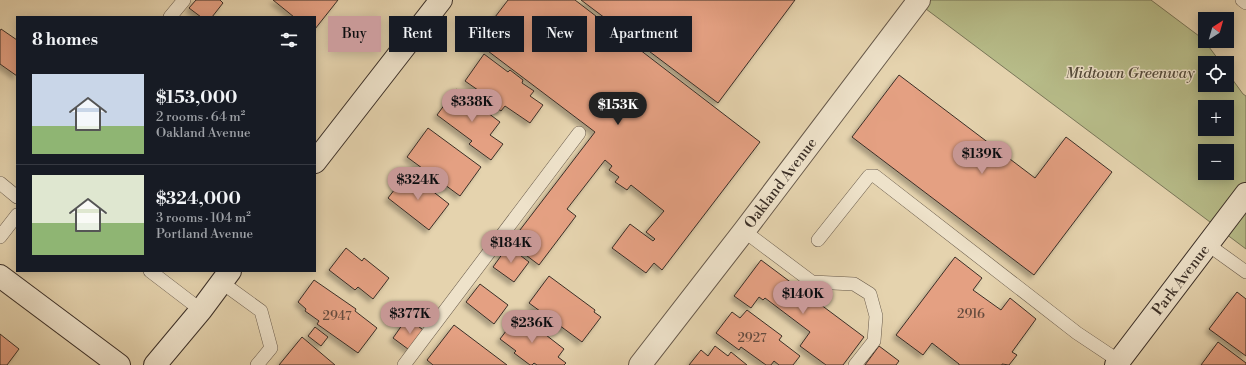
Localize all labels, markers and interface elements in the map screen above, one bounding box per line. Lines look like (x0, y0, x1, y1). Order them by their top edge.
north arrow (1198, 12, 1234, 48)
map controls (1198, 12, 1234, 180)
chip: Buy (328, 16, 381, 52)
chip: Rent (389, 16, 447, 52)
chip: Filters (455, 16, 524, 52)
chip: New (532, 16, 587, 52)
chip: Apartment (595, 16, 692, 52)
text: 8 homes (32, 29, 98, 51)
icon: filters (278, 29, 300, 51)
button: locate (1198, 56, 1234, 92)
park label: Midtown Greenway (1065, 64, 1196, 83)
text: $153,000 (156, 87, 237, 109)
pin: $338K (444, 89, 500, 123)
icon: home (64, 90, 112, 138)
pin: $153K (590, 92, 646, 126)
text: $338K (451, 94, 493, 110)
text: $153K (598, 97, 638, 113)
button: + (1198, 100, 1234, 136)
text: 2 rooms · 64 m² (156, 109, 245, 125)
text: Oakland Avenue (156, 125, 251, 141)
street label: Oakland Avenue (740, 134, 821, 232)
pin: $139K (954, 141, 1010, 175)
button: − (1198, 144, 1234, 180)
text: $139K (962, 146, 1002, 162)
pin: $324K (390, 167, 446, 201)
text: $324K (396, 172, 440, 188)
text: $324,000 (156, 188, 241, 210)
icon: home (64, 191, 112, 239)
text: 3 rooms · 104 m² (156, 210, 251, 226)
text: Portland Avenue (156, 226, 253, 242)
pin: $184K (483, 230, 539, 264)
text: $184K (490, 235, 532, 251)
street label: Park Avenue (1148, 241, 1214, 319)
pin: $140K (775, 281, 831, 315)
text: $140K (782, 286, 824, 302)
pin: $377K (382, 301, 438, 335)
text: $377K (390, 306, 430, 322)
house number: 2916 (957, 306, 985, 322)
house number: 2947 (322, 308, 352, 324)
pin: $236K (504, 310, 560, 344)
text: $236K (511, 315, 553, 331)
house number: 2927 (737, 330, 767, 346)

